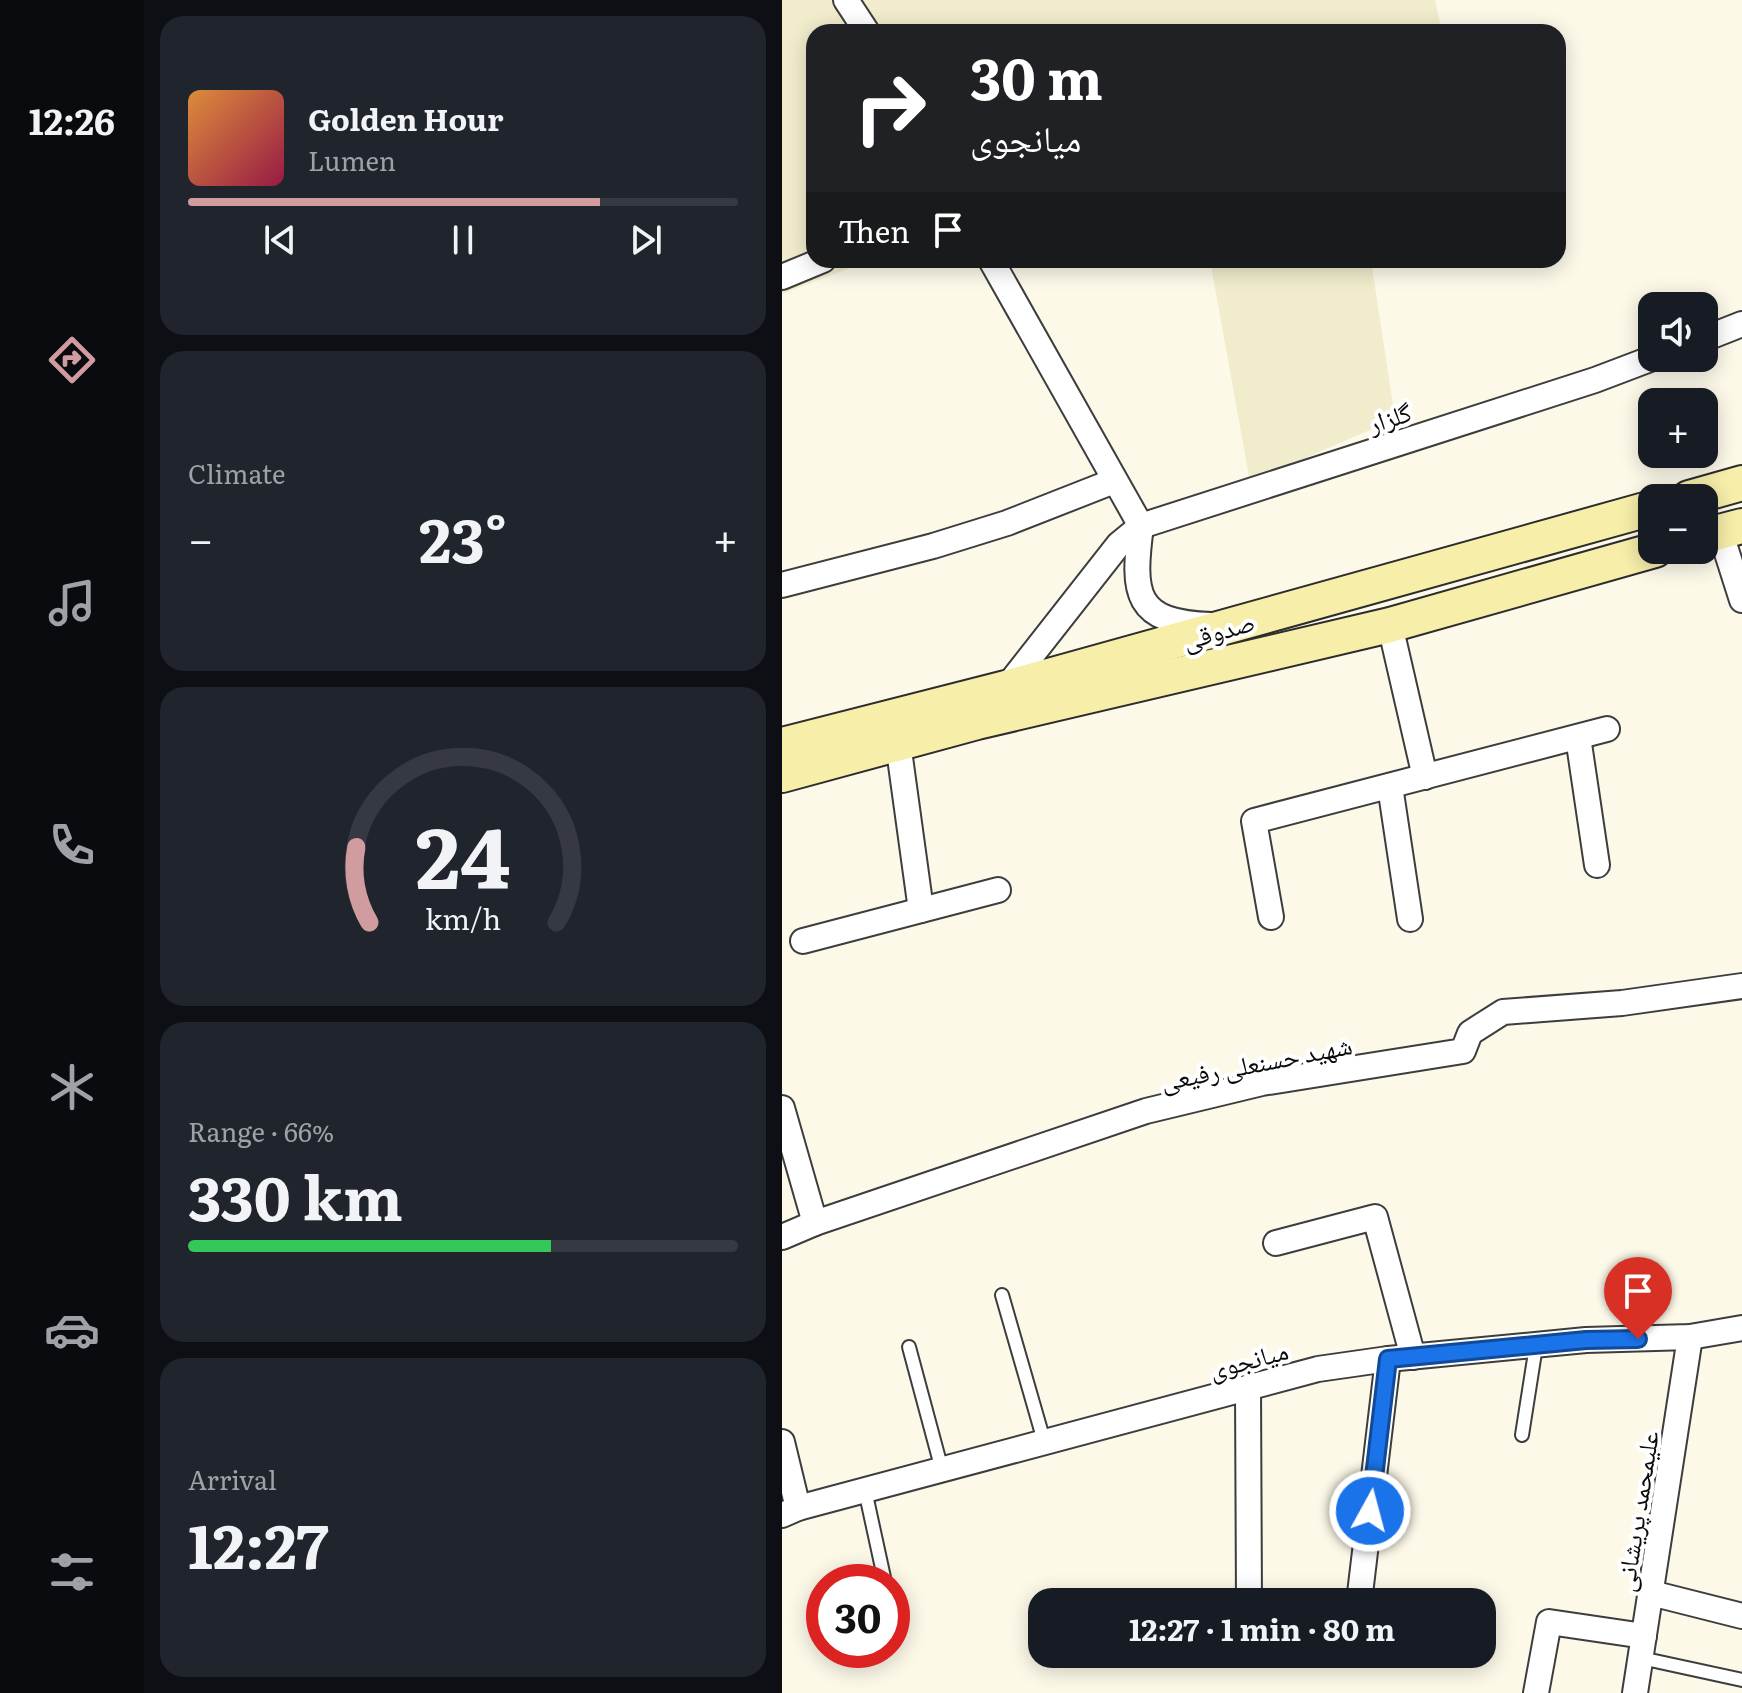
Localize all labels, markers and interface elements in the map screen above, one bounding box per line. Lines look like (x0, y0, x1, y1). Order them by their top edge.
text: 30 m (970, 34, 1103, 117)
icon: right (838, 56, 942, 160)
text: 12:26 (29, 93, 115, 146)
text: Golden Hour (308, 96, 503, 140)
text: میانجوی (970, 110, 1081, 163)
text: Lumen (308, 140, 396, 179)
text: Then (838, 208, 910, 252)
icon: arrive (926, 208, 970, 252)
icon: previous (258, 218, 302, 262)
icon: pause (441, 218, 485, 262)
icon: next (624, 218, 668, 262)
map controls (1638, 292, 1718, 564)
button: sound (1638, 292, 1718, 372)
icon: directions (44, 332, 100, 388)
button: + (1638, 388, 1718, 468)
street label: گلزار (1361, 391, 1416, 442)
text: Climate (188, 453, 286, 492)
button: − (1638, 484, 1718, 564)
text: 23° (419, 492, 507, 581)
text: − (188, 504, 214, 570)
text: + (712, 504, 738, 570)
icon: music (44, 575, 100, 631)
street label: صدوقی (1177, 600, 1259, 658)
text: 24 (416, 790, 510, 914)
icon: phone (44, 817, 100, 873)
text: km/h (425, 896, 501, 939)
street label: شهید حسنعلی رفیعی (1157, 1023, 1355, 1099)
icon: climate (44, 1059, 100, 1115)
text: Range · 66% (188, 1111, 334, 1150)
text: 330 km (188, 1150, 403, 1239)
pin (1604, 1257, 1672, 1339)
icon: arrive (1616, 1269, 1660, 1313)
icon: car (44, 1302, 100, 1358)
street label: میانجوی (1204, 1329, 1292, 1387)
street label: علیمحمد پریشانی (1603, 1428, 1667, 1594)
text: Arrival (188, 1459, 277, 1498)
position arrow (1328, 1469, 1412, 1553)
text: 12:27 (188, 1498, 329, 1587)
icon: filters (44, 1544, 100, 1600)
speed limit sign: 30 (806, 1564, 910, 1668)
text: 12:27 · 1 min · 80 m (1129, 1606, 1395, 1650)

